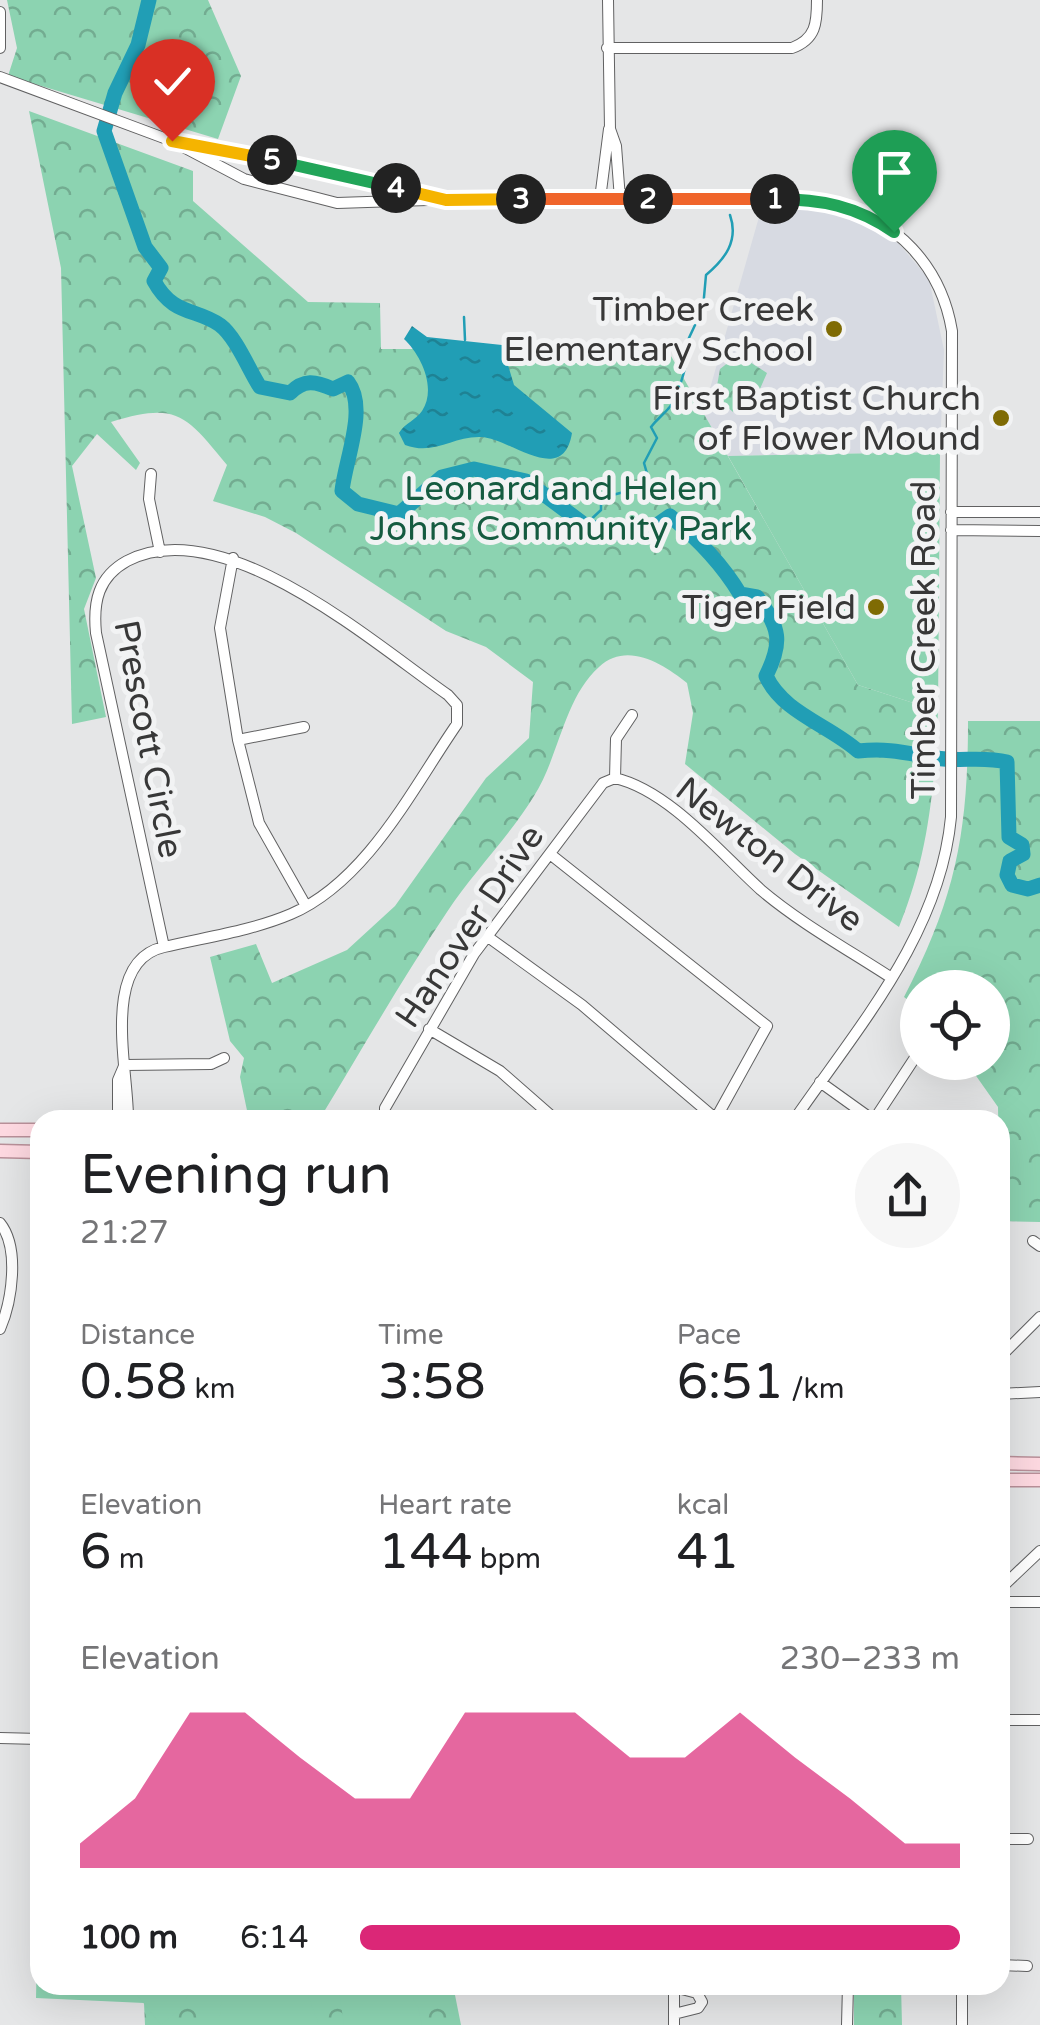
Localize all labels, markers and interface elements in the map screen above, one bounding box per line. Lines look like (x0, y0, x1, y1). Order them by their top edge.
pin (130, 39, 215, 142)
icon: check (145, 54, 200, 109)
pin (852, 130, 937, 233)
pin: 5 (247, 135, 297, 185)
text: 5 (263, 143, 281, 177)
icon: arrive (867, 145, 922, 200)
pin: 4 (371, 163, 421, 213)
text: 4 (387, 171, 405, 205)
pin: 3 (496, 174, 546, 224)
pin: 2 (623, 174, 673, 224)
pin: 1 (750, 174, 800, 224)
text: 3 (512, 182, 530, 216)
text: 2 (639, 182, 657, 216)
text: 1 (766, 182, 784, 216)
place label: Timber Creek Elementary School (503, 289, 814, 371)
marker: Timber Creek Elementary School (823, 318, 845, 340)
place label: First Baptist Church of Flower Mound (652, 378, 981, 460)
marker: First Baptist Church of Flower Mound (990, 407, 1012, 429)
park label: Leonard and Helen Johns Community Park (370, 468, 752, 550)
street label: Timber Creek Road (903, 481, 945, 799)
place label: Tiger Field (682, 587, 856, 629)
marker: Tiger Field (865, 596, 887, 618)
street label: Prescott Circle (104, 617, 192, 862)
street label: Newton Drive (667, 768, 872, 941)
street label: Hanover Drive (387, 817, 553, 1036)
map controls (900, 970, 1010, 1080)
button: locate (900, 970, 1010, 1080)
text: Evening run (80, 1143, 392, 1209)
button: share (855, 1143, 960, 1248)
text: 21:27 (80, 1214, 169, 1252)
text: Distance (80, 1318, 195, 1352)
text: Time (378, 1318, 444, 1352)
text: Pace (677, 1318, 741, 1352)
text: 0.58 (80, 1352, 187, 1412)
text: 3:58 (378, 1352, 486, 1412)
text: 6:51 (677, 1352, 784, 1412)
text: km (187, 1372, 235, 1406)
text: /km (784, 1372, 845, 1406)
text: Elevation (80, 1488, 202, 1522)
text: Heart rate (378, 1488, 512, 1522)
text: kcal (677, 1488, 729, 1522)
text: 6 (80, 1522, 111, 1582)
text: 144 (378, 1522, 473, 1582)
text: 41 (677, 1522, 739, 1582)
text: m (111, 1542, 144, 1576)
text: bpm (473, 1542, 541, 1576)
text: Elevation (80, 1640, 220, 1678)
text: 230–233 m (780, 1640, 960, 1678)
text: 100 m (80, 1919, 178, 1957)
text: 6:14 (240, 1919, 309, 1957)

